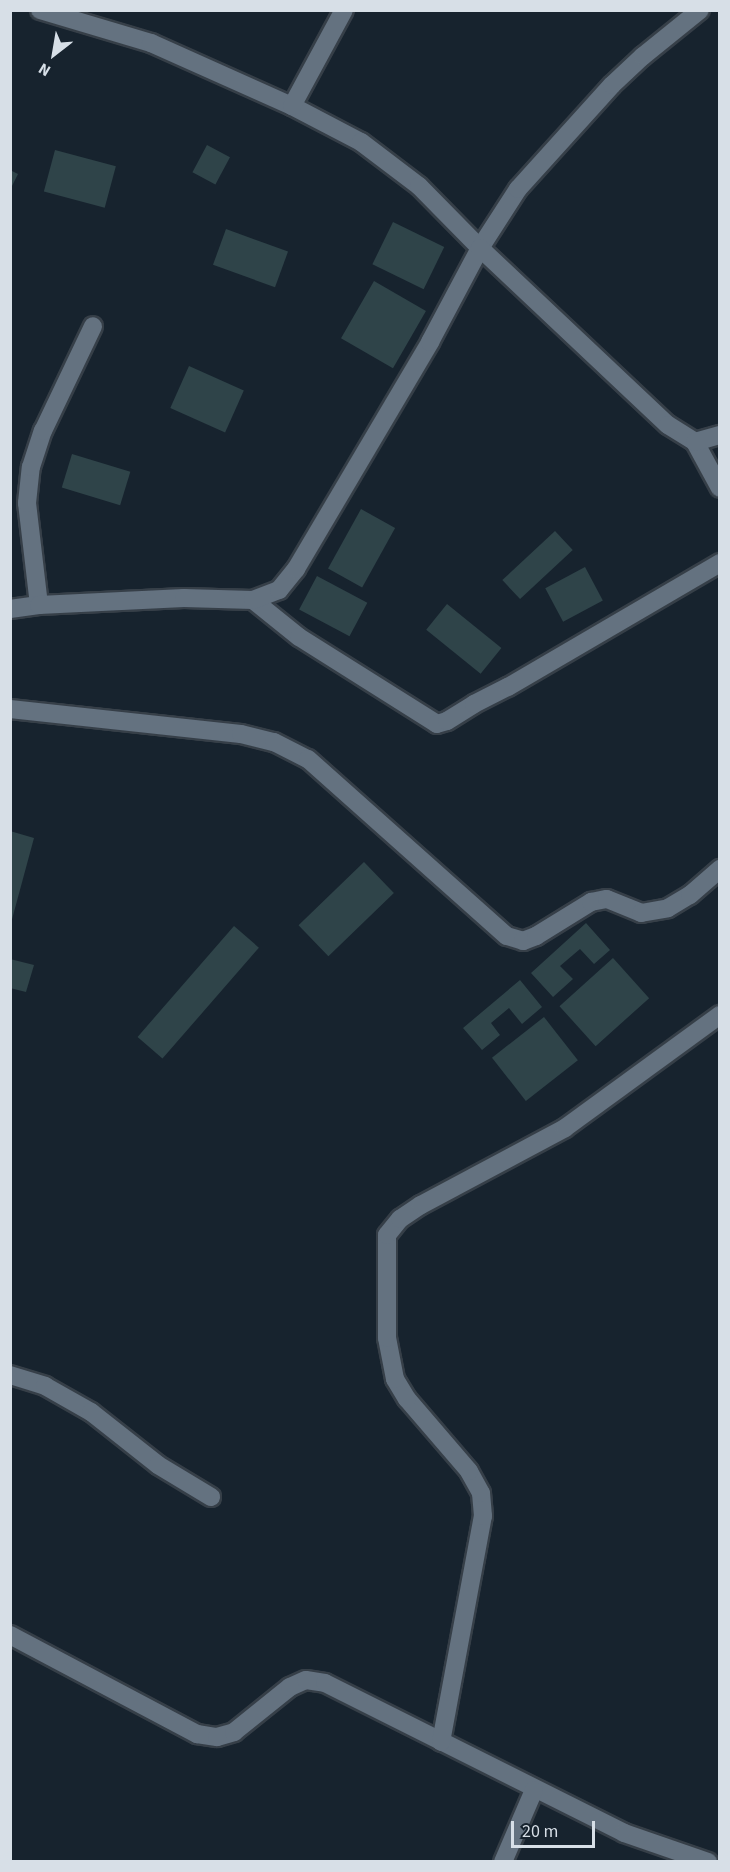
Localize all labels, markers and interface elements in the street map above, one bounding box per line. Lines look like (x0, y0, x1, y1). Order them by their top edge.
north arrow (24, 24, 84, 84)
text: N (35, 57, 55, 82)
scale bar (514, 1809, 598, 1847)
text: 20 m (522, 1819, 558, 1844)

